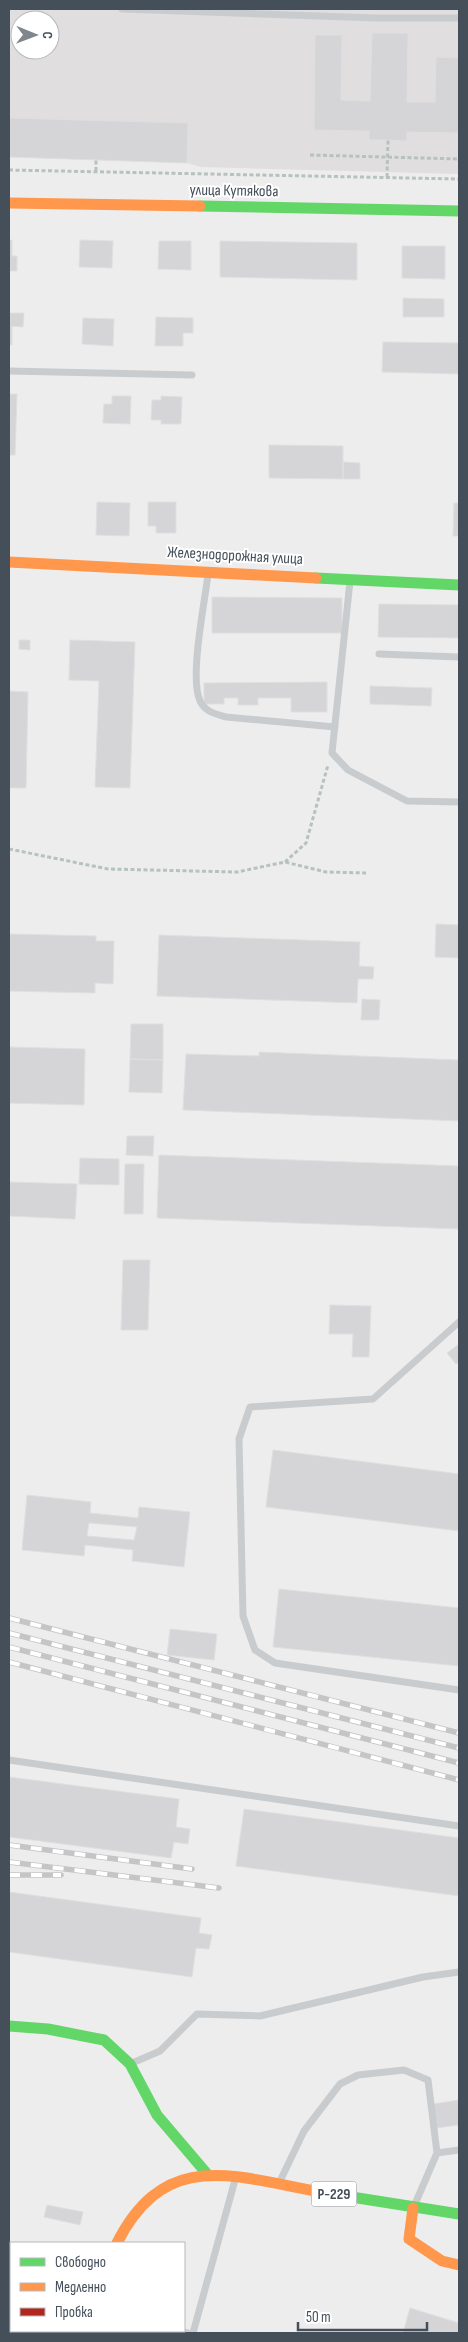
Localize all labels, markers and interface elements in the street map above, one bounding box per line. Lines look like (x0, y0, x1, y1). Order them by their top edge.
north arrow (10, 10, 60, 60)
text: С (39, 31, 56, 39)
street label: улица Кутякова (189, 181, 279, 201)
street label: Железнодорожная улица (167, 543, 303, 569)
road number: Р-229 (312, 2182, 356, 2206)
legend (10, 2242, 185, 2332)
text: Свободно (55, 2253, 106, 2272)
text: Медленно (55, 2278, 106, 2297)
scale bar (298, 2300, 427, 2332)
text: Пробка (55, 2303, 93, 2322)
text: 50 m (306, 2308, 331, 2327)

